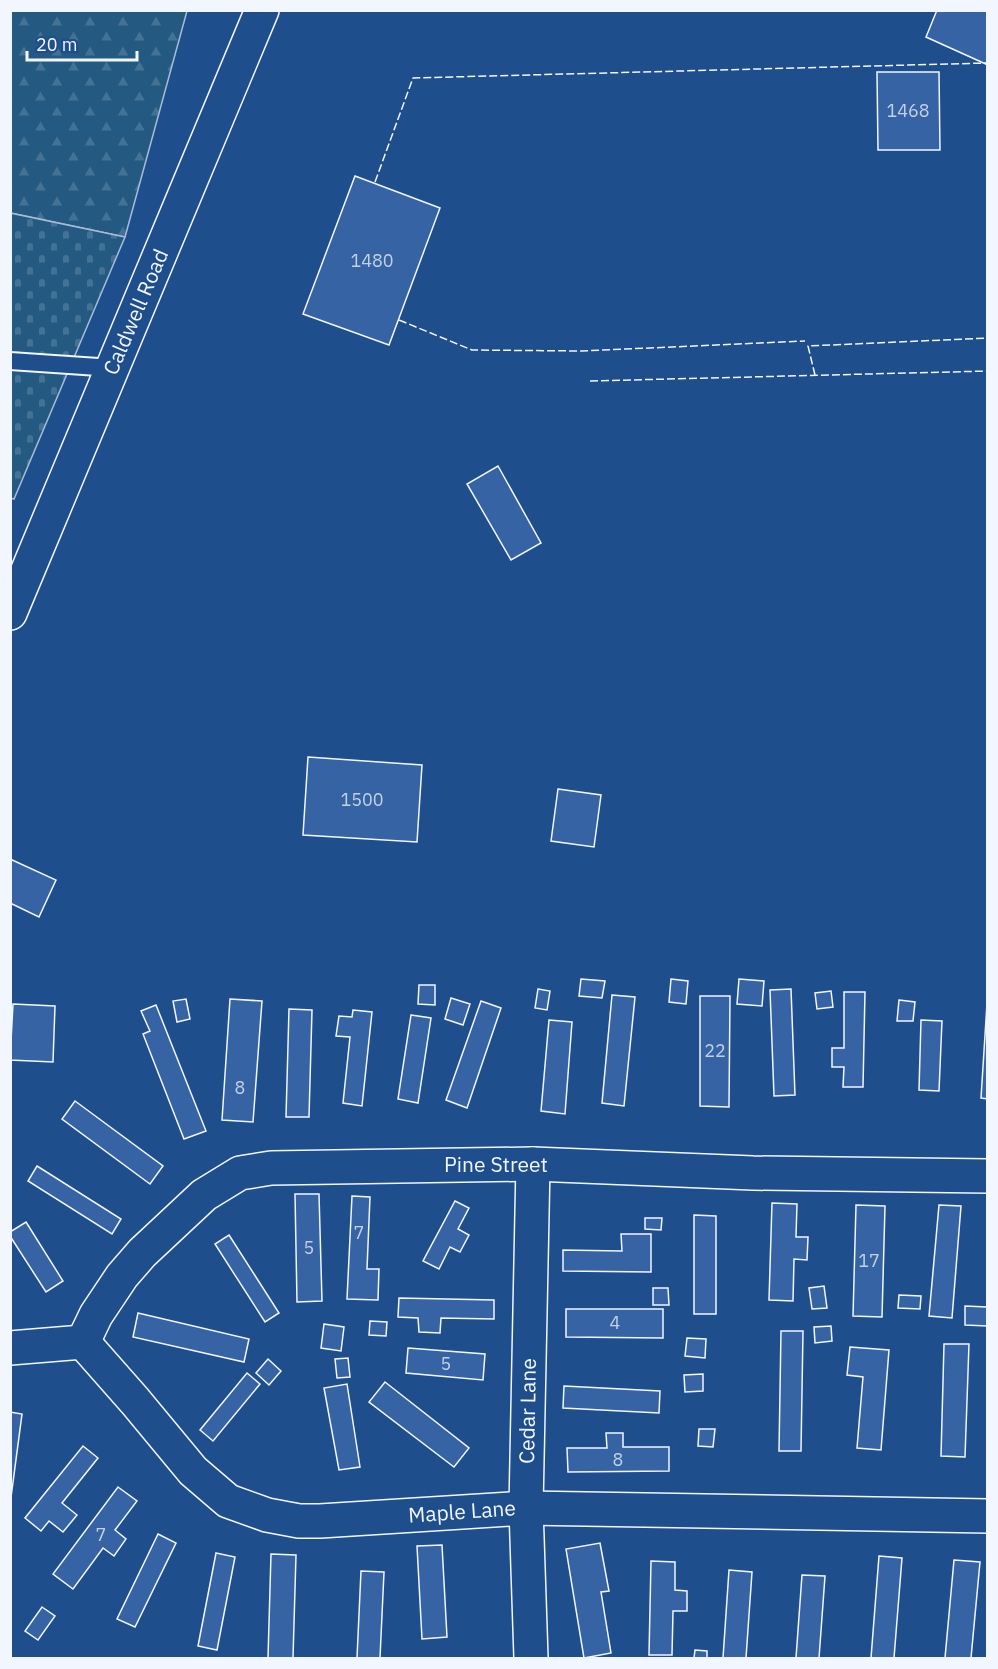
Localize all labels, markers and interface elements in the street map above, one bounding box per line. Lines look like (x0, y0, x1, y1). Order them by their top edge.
scale bar (27, 24, 136, 62)
text: 20 m (36, 33, 78, 56)
house number: 1468 (886, 99, 930, 122)
street label: Caldwell Road (96, 244, 174, 379)
house number: 1480 (350, 249, 394, 272)
house number: 1500 (340, 788, 384, 811)
house number: 22 (704, 1039, 726, 1062)
house number: 8 (235, 1076, 245, 1099)
street label: Pine Street (444, 1150, 548, 1178)
house number: 7 (354, 1221, 364, 1244)
house number: 5 (304, 1236, 314, 1259)
house number: 17 (858, 1249, 880, 1272)
house number: 4 (610, 1311, 621, 1334)
house number: 5 (441, 1352, 451, 1375)
street label: Cedar Lane (512, 1358, 542, 1464)
house number: 8 (613, 1448, 623, 1471)
street label: Maple Lane (407, 1493, 517, 1529)
house number: 7 (96, 1523, 106, 1546)

